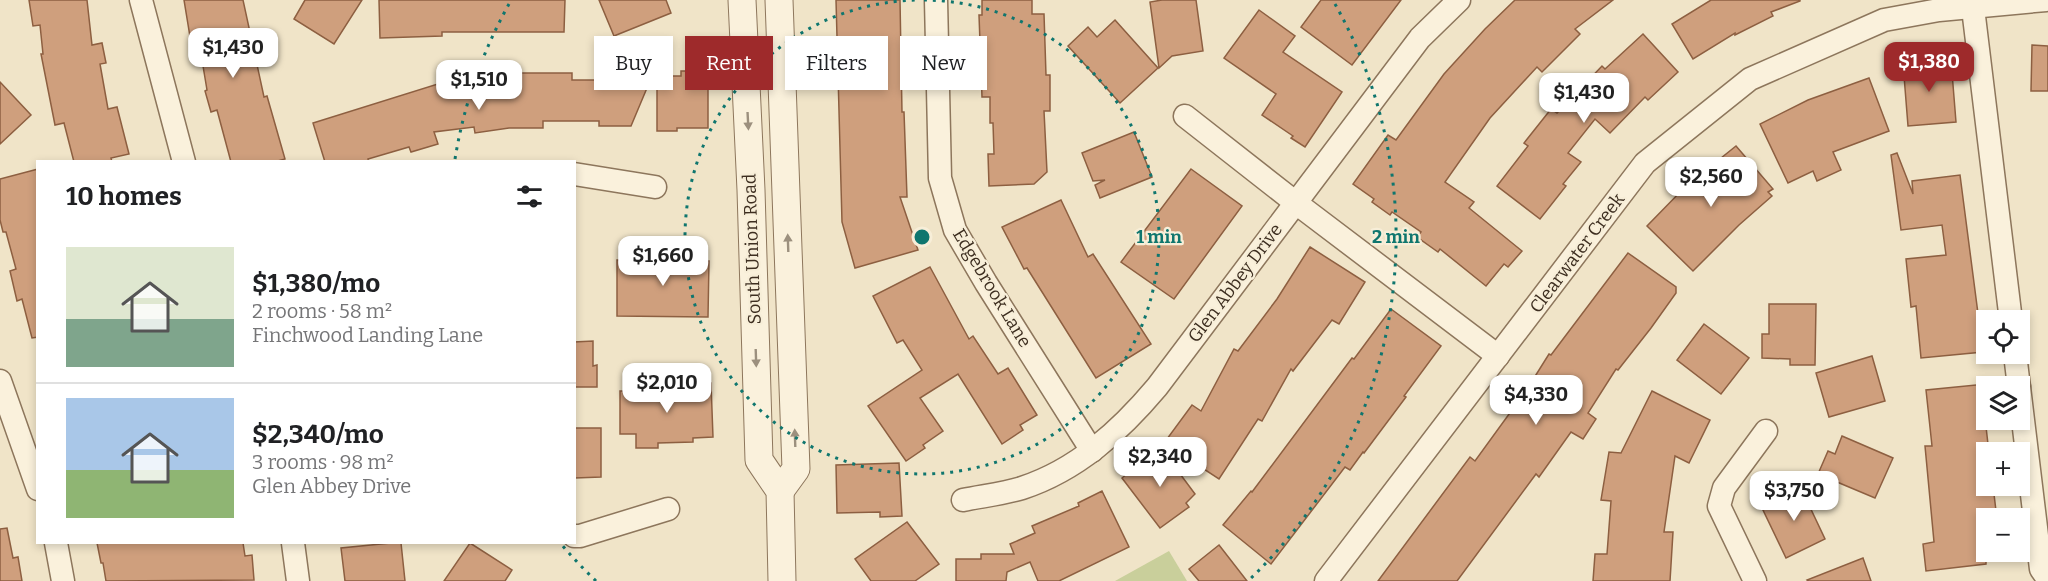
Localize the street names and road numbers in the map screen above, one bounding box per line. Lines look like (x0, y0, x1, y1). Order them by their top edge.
street label: South Union Road (738, 173, 766, 325)
street label: Clearwater Creek (1525, 188, 1630, 317)
street label: Glen Abbey Drive (1183, 219, 1287, 347)
street label: Edgebrook Lane (948, 225, 1036, 351)

